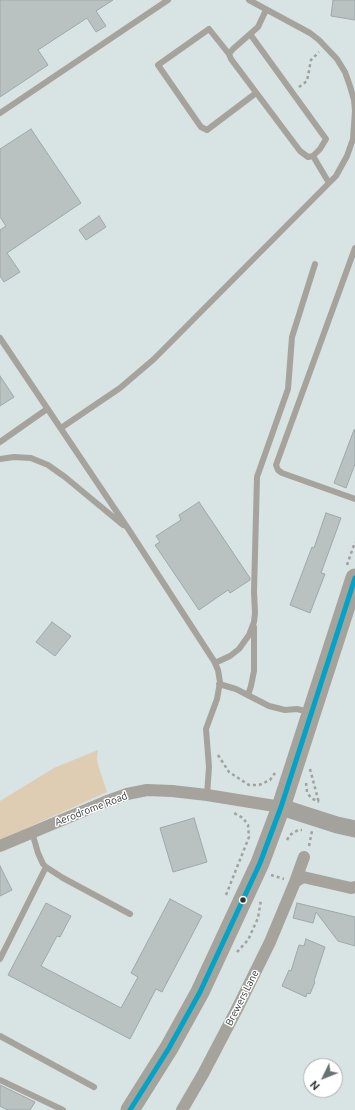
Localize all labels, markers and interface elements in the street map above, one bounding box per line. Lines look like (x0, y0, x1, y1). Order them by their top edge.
street label: Aerodrome Road (53, 790, 129, 828)
unlabelled marker (238, 895, 248, 905)
street label: Brewers Lane (223, 968, 261, 1028)
north arrow (303, 1058, 343, 1098)
text: N (308, 1078, 322, 1093)

